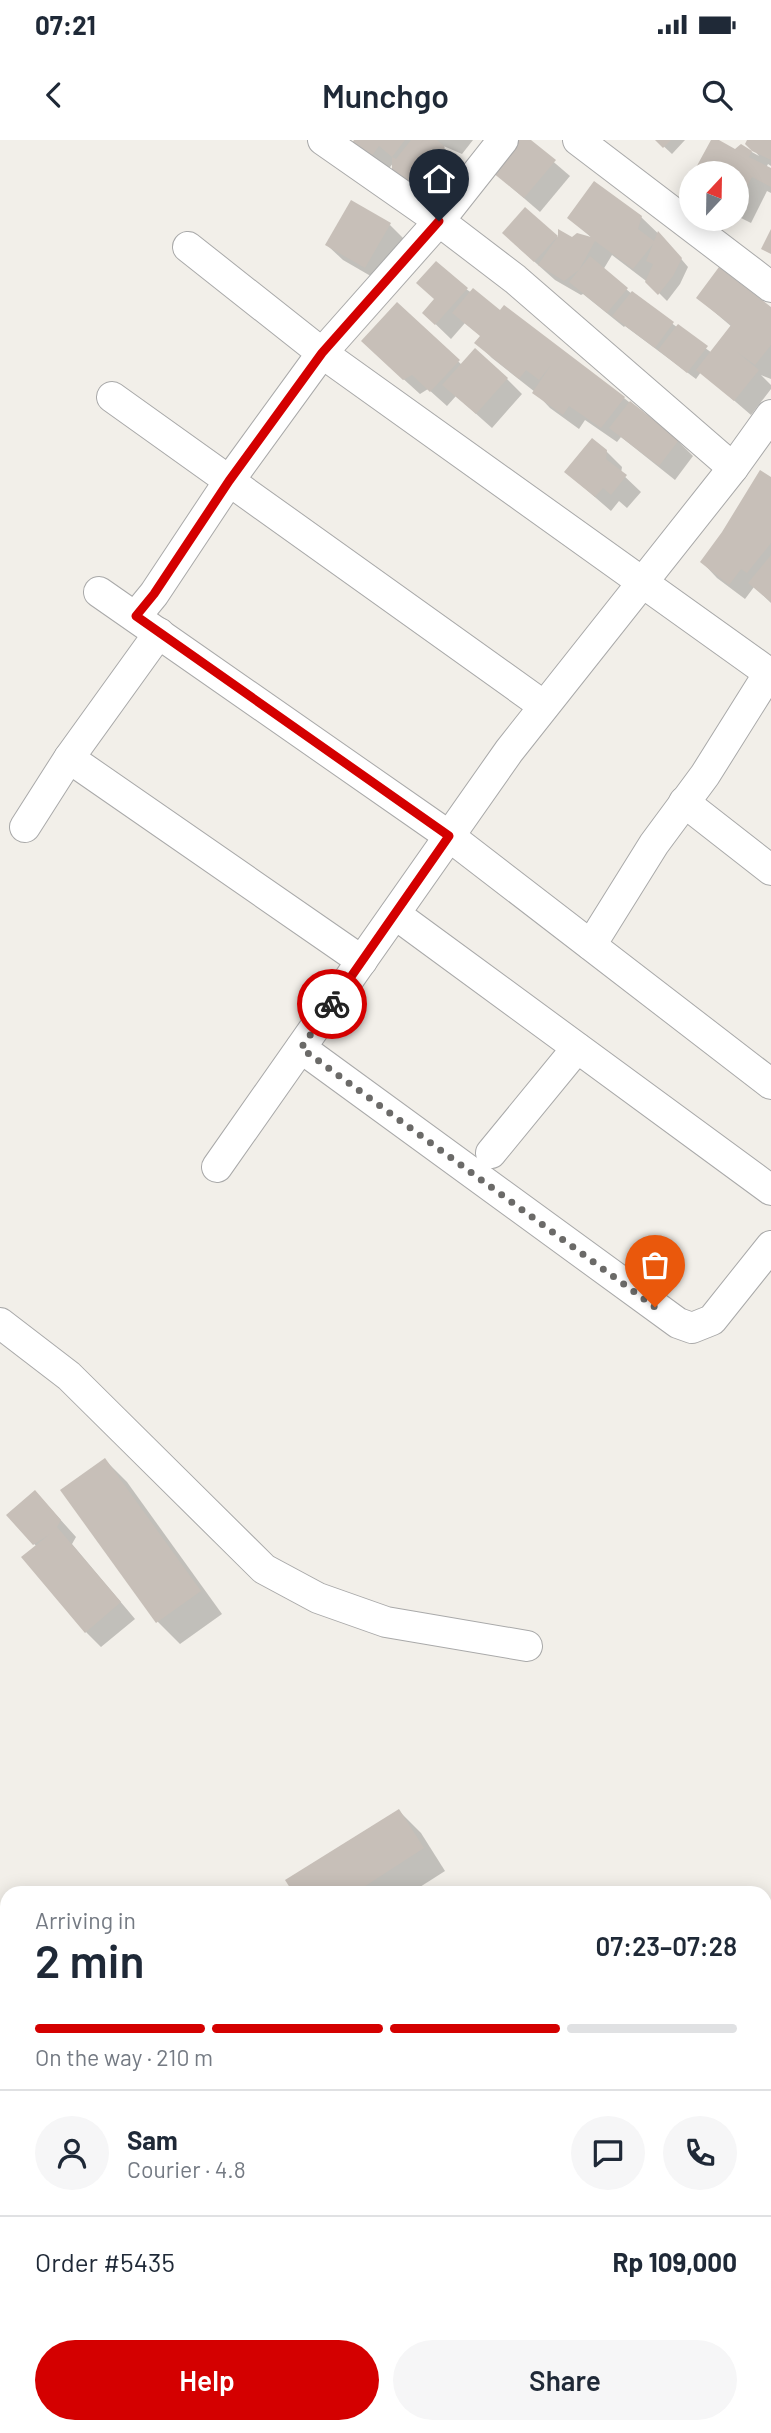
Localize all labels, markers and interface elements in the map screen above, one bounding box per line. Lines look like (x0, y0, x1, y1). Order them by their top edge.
text: 07:21 (35, 9, 96, 40)
icon: back (35, 76, 73, 114)
text: Munchgo (322, 76, 449, 114)
icon: search (698, 76, 736, 114)
pin (409, 149, 469, 221)
icon: home (420, 160, 458, 198)
north arrow (679, 161, 749, 231)
map controls (679, 161, 749, 231)
courier (297, 969, 367, 1039)
icon: bike (313, 985, 351, 1023)
pin (625, 1235, 685, 1307)
icon: bag (636, 1246, 674, 1284)
text: Arriving in (35, 1906, 136, 1934)
text: 07:23–07:28 (595, 1930, 737, 1961)
text: 2 min (35, 1932, 144, 1987)
text: On the way · 210 m (35, 2043, 213, 2071)
button: person (35, 2116, 109, 2190)
button: chat (571, 2116, 645, 2190)
button: phone (663, 2116, 737, 2190)
text: Sam (127, 2124, 178, 2155)
text: Courier · 4.8 (127, 2155, 246, 2183)
text: Order #5435 (35, 2246, 175, 2277)
text: Rp 109,000 (613, 2246, 737, 2277)
button: Help (35, 2340, 379, 2420)
button: Share (393, 2340, 737, 2420)

